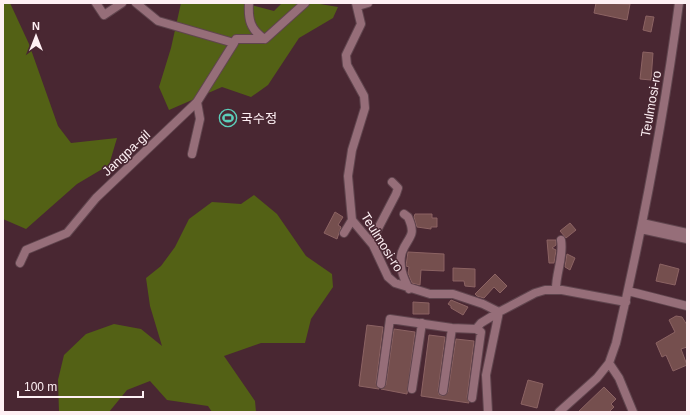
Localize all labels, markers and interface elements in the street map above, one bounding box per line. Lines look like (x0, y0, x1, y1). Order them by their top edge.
north arrow (16, 16, 56, 56)
text: N (32, 20, 40, 32)
street label: Teulmosi-ro (638, 70, 664, 138)
sports icon: 국수정 (218, 108, 238, 128)
place label: 국수정 (241, 111, 277, 126)
street label: Jangpa-gil (99, 127, 153, 179)
street label: Teulmosi-ro (358, 210, 406, 274)
scale bar (18, 373, 143, 399)
text: 100 m (24, 380, 57, 394)

